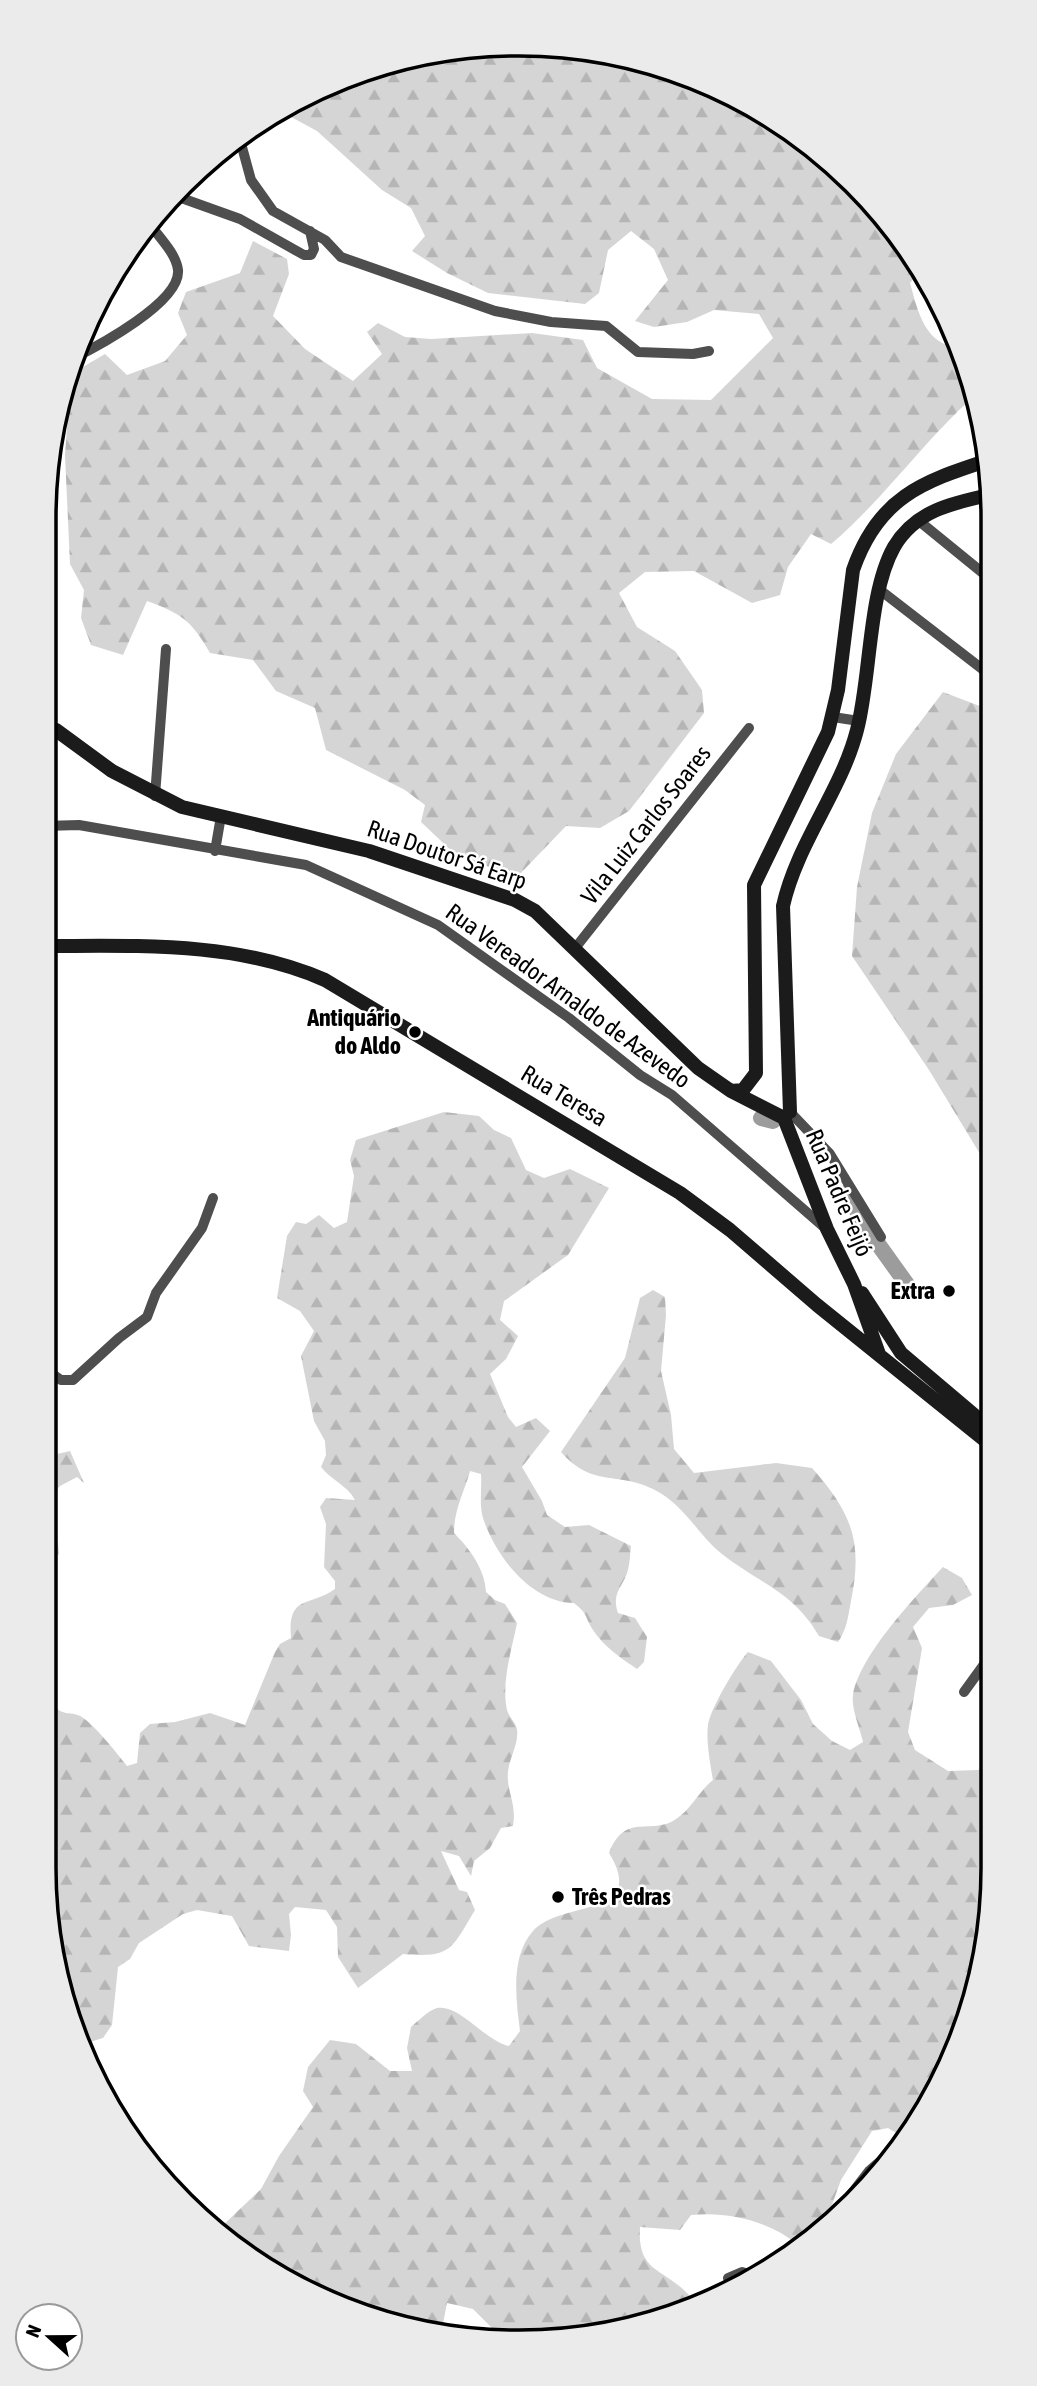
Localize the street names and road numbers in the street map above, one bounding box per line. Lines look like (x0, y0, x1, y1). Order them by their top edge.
street label: Vila Luiz Carlos Soares (575, 740, 716, 909)
street label: Rua Doutor Sá Earp (364, 815, 531, 894)
street label: Rua Vereador Arnaldo de Azevedo (441, 898, 696, 1093)
street label: Rua Teresa (516, 1059, 612, 1132)
street label: Rua Padre Feijó (801, 1125, 878, 1260)

